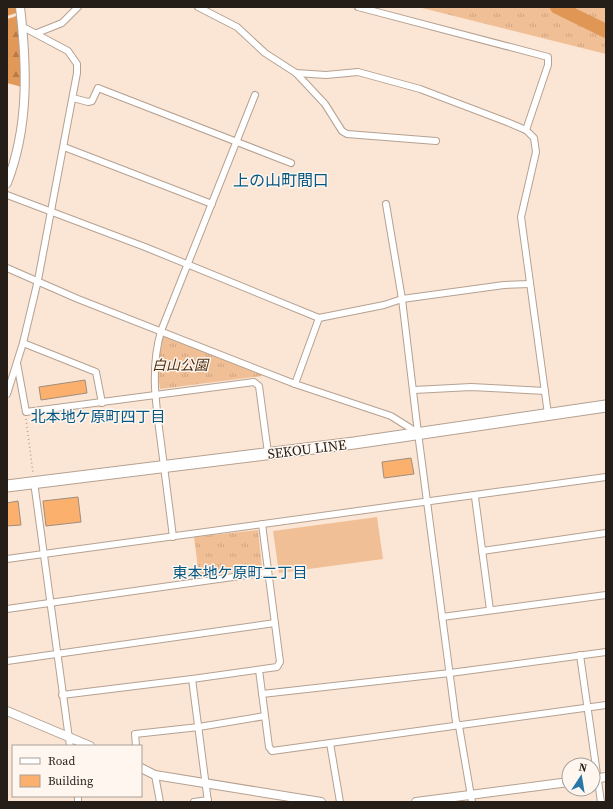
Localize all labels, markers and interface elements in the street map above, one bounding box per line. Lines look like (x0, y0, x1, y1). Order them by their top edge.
district label: 上の山町間口 (233, 169, 329, 191)
park label: 白山公園 (152, 355, 210, 375)
district label: 北本地ケ原町四丁目 (30, 406, 166, 427)
street label: SEKOU LINE (266, 434, 348, 464)
district label: 東本地ケ原町二丁目 (172, 562, 308, 583)
legend (12, 745, 142, 797)
text: Road (48, 753, 75, 769)
north arrow (561, 757, 601, 797)
text: N (577, 760, 588, 776)
text: Building (48, 773, 93, 789)

